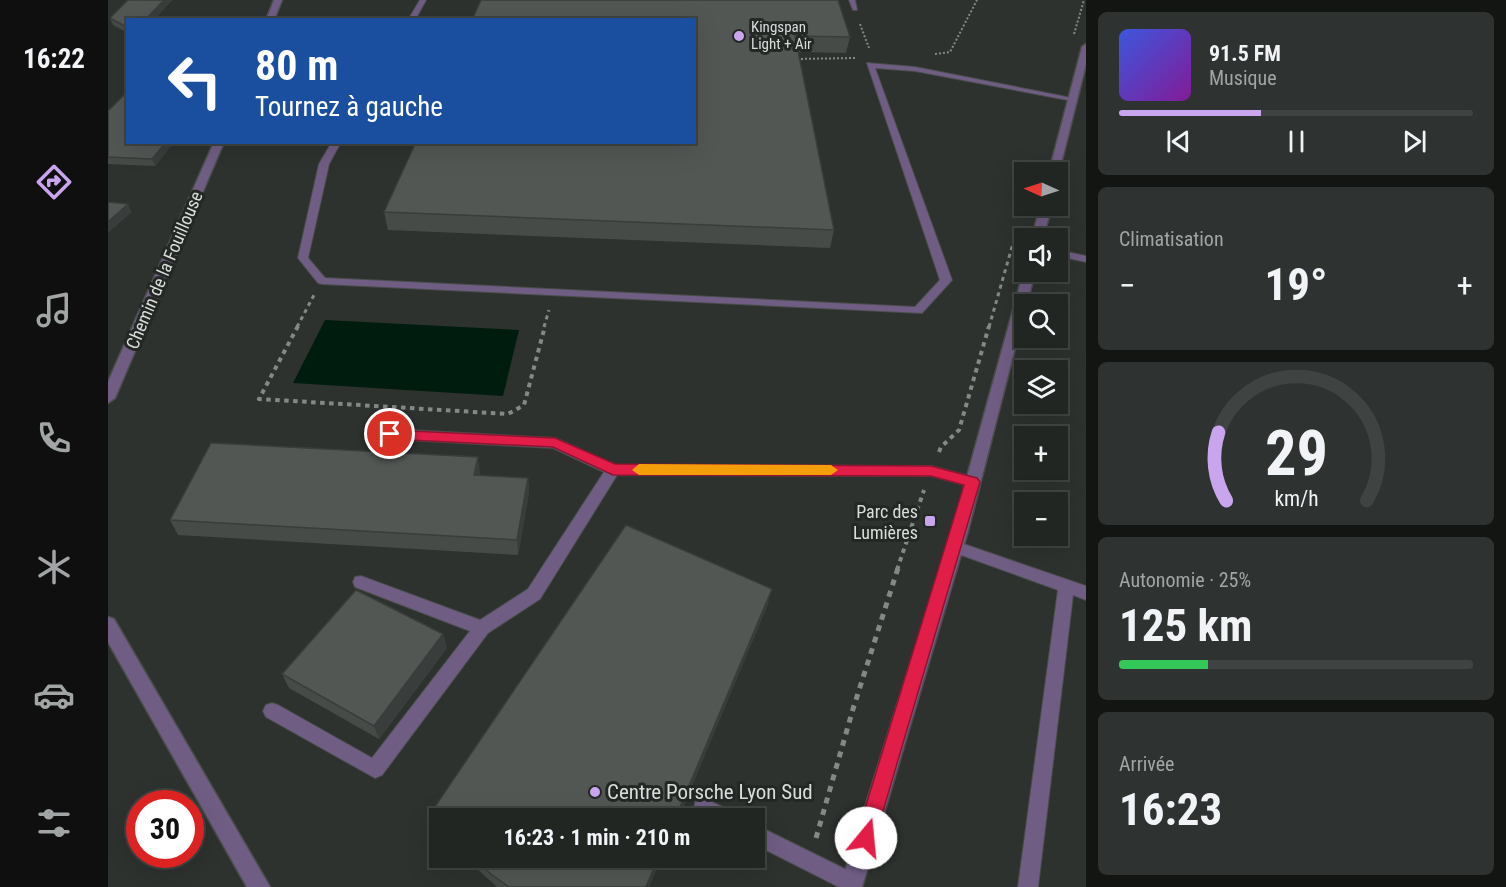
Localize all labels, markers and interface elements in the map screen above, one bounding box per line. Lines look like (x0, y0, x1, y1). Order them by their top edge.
place label: Kingspan Light + Air (751, 18, 812, 53)
marker: Kingspan Light + Air (732, 29, 746, 43)
text: 80 m (255, 41, 338, 90)
text: 91.5 FM (1209, 41, 1281, 66)
icon: left (156, 42, 234, 120)
text: 16:22 (23, 43, 85, 75)
text: Musique (1209, 66, 1277, 90)
text: Tournez à gauche (255, 91, 443, 123)
icon: previous (1162, 125, 1195, 158)
icon: pause (1280, 125, 1313, 158)
icon: next (1398, 125, 1431, 158)
icon: directions (33, 161, 75, 203)
north arrow (1014, 162, 1068, 216)
map controls (1014, 162, 1068, 546)
street label: Chemin de la Fouillouse (121, 188, 207, 352)
text: Climatisation (1119, 227, 1224, 251)
button: sound (1014, 228, 1068, 282)
text: 19° (1265, 258, 1328, 311)
text: − (1119, 266, 1136, 305)
text: + (1457, 266, 1473, 305)
icon: music (33, 289, 75, 331)
button: search (1014, 294, 1068, 348)
button: layers (1014, 360, 1068, 414)
pin (364, 408, 415, 459)
icon: phone (33, 417, 75, 459)
icon: arrive (373, 417, 406, 450)
text: 29 (1264, 417, 1328, 490)
button: + (1014, 426, 1068, 480)
text: km/h (1274, 486, 1318, 511)
button: − (1014, 492, 1068, 546)
place label: Parc des Lumières (853, 501, 918, 543)
marker: Parc des Lumières (923, 514, 937, 528)
icon: climate (33, 546, 75, 588)
text: Autonomie · 25% (1119, 568, 1251, 592)
text: 125 km (1119, 599, 1252, 652)
icon: car (33, 674, 75, 716)
text: Arrivée (1119, 752, 1175, 776)
place label: Centre Porsche Lyon Sud (607, 780, 813, 804)
text: 16:23 (1119, 783, 1222, 836)
marker: Centre Porsche Lyon Sud (588, 785, 602, 799)
speed limit sign: 30 (126, 790, 204, 868)
icon: filters (33, 802, 75, 844)
position arrow (834, 806, 898, 870)
text: 16:23 · 1 min · 210 m (504, 825, 690, 850)

